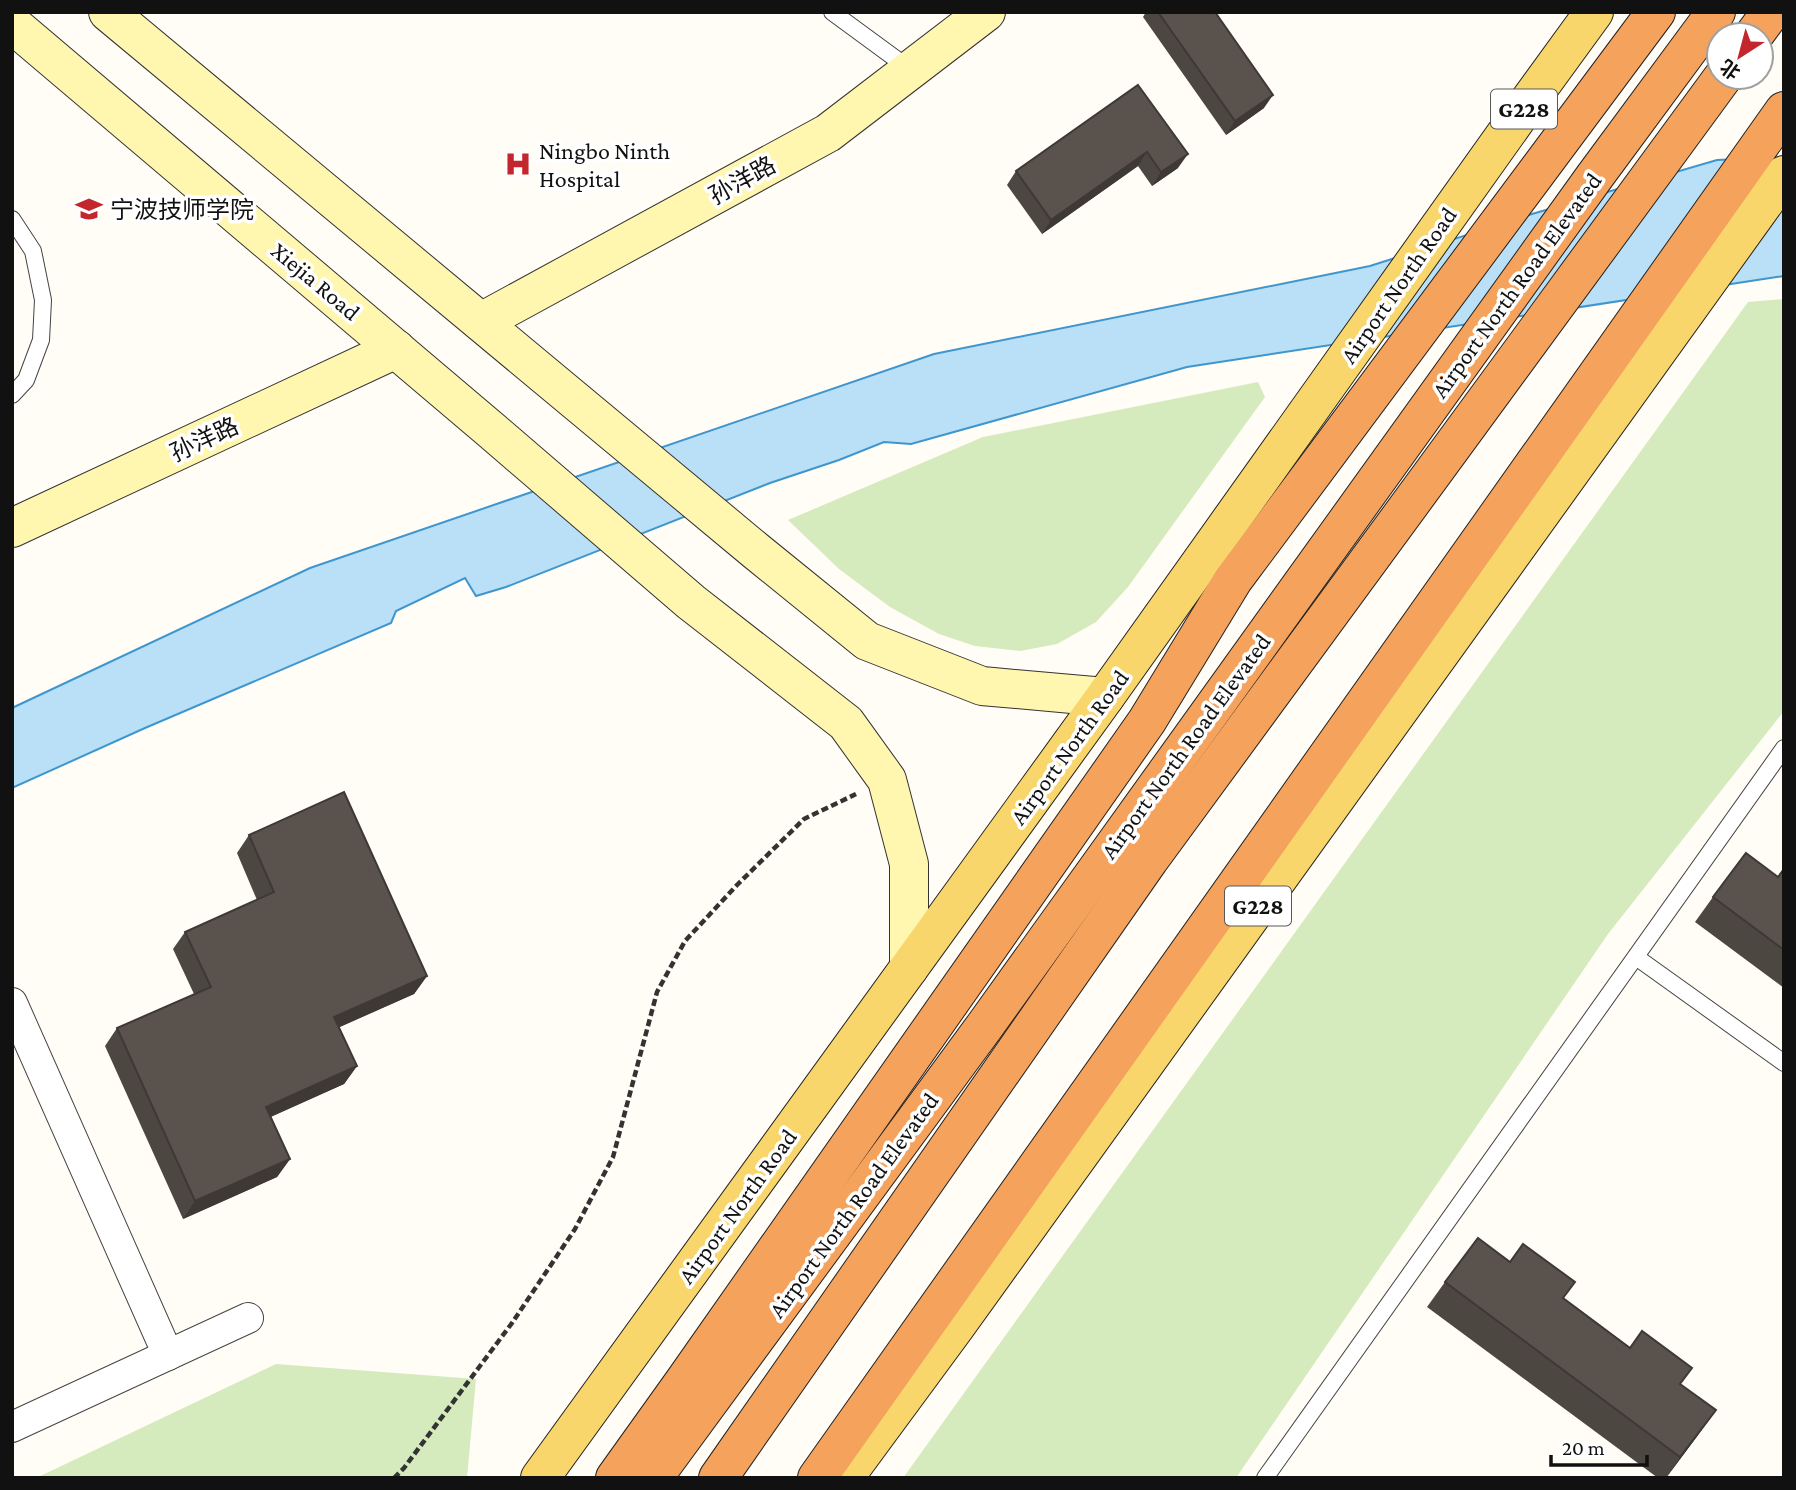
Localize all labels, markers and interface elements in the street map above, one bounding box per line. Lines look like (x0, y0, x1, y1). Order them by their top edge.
north arrow (1705, 21, 1775, 91)
text: 北 (1716, 55, 1744, 83)
road number: G228 (1491, 90, 1557, 128)
place label: Ningbo Ninth Hospital (539, 137, 670, 192)
hospital icon: Ningbo Ninth Hospital (503, 149, 533, 179)
street label: 孙洋路 (704, 151, 780, 209)
street label: Airport North Road Elevated (1425, 167, 1607, 403)
school or university icon: 宁波技师学院 (74, 194, 104, 224)
place label: 宁波技师学院 (110, 196, 254, 223)
street label: Airport North Road (1334, 202, 1462, 368)
street label: Xiejia Road (266, 236, 366, 326)
street label: 孙洋路 (166, 412, 242, 466)
street label: Airport North Road Elevated (1094, 628, 1276, 864)
street label: Airport North Road (1004, 664, 1134, 829)
road number: G228 (1225, 886, 1291, 925)
street label: Airport North Road Elevated (762, 1087, 944, 1323)
street label: Airport North Road (672, 1123, 802, 1288)
scale bar (1551, 1424, 1647, 1468)
text: 20 m (1562, 1436, 1605, 1460)

